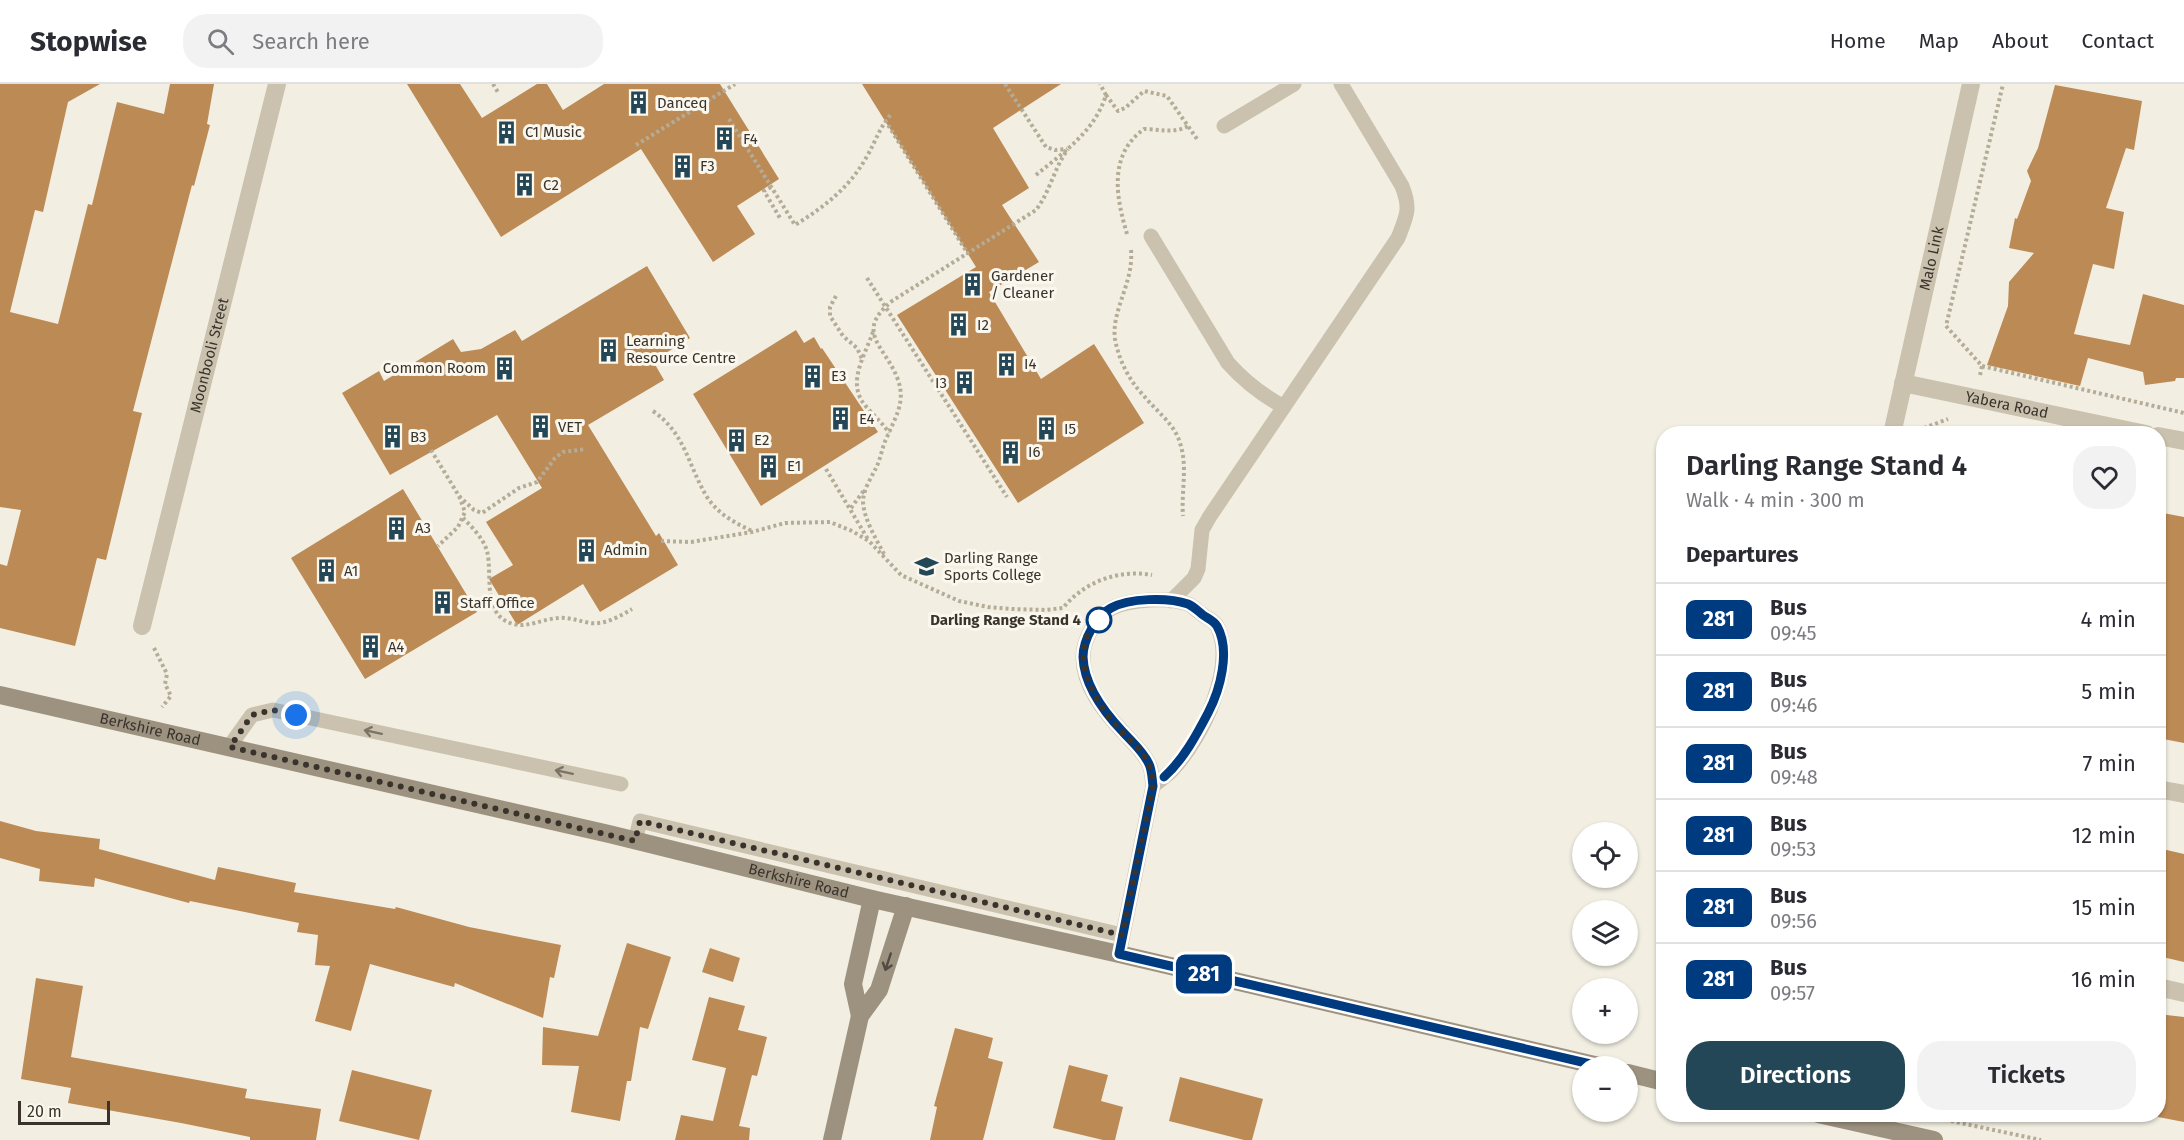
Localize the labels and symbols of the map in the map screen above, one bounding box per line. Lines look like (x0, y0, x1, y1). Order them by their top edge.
building icon: Danceq (626, 90, 652, 116)
place label: Danceq (657, 94, 707, 112)
building icon: C1 Music (494, 119, 520, 145)
place label: C1 Music (525, 123, 582, 141)
building icon: F4 (712, 126, 738, 152)
place label: F4 (743, 130, 758, 148)
building icon: F3 (669, 153, 695, 179)
place label: F3 (700, 157, 715, 175)
building icon: C2 (512, 172, 538, 198)
place label: C2 (543, 176, 559, 194)
street label: Malo Link (1916, 224, 1948, 292)
place label: Gardener / Cleaner (991, 267, 1054, 302)
building icon: Gardener / Cleaner (960, 272, 986, 298)
street label: Moonbooli Street (186, 295, 233, 415)
building icon: I2 (946, 312, 972, 338)
place label: I2 (977, 316, 989, 334)
place label: Learning Resource Centre (626, 332, 736, 367)
building icon: Learning Resource Centre (595, 337, 621, 363)
building icon: I4 (993, 351, 1019, 377)
building icon: Common Room (491, 355, 517, 381)
place label: I4 (1024, 355, 1036, 373)
place label: Common Room (383, 359, 486, 377)
building icon: E3 (800, 363, 826, 389)
place label: E3 (831, 367, 847, 385)
building icon: I3 (952, 370, 978, 396)
place label: I3 (935, 374, 947, 392)
street label: Yabera Road (1964, 387, 2050, 422)
building icon: E4 (828, 406, 854, 432)
place label: E4 (859, 410, 875, 428)
building icon: VET (527, 414, 553, 440)
building icon: I5 (1033, 416, 1059, 442)
place label: VET (558, 418, 582, 436)
place label: I5 (1064, 420, 1076, 438)
building icon: B3 (379, 424, 405, 450)
building icon: E2 (723, 427, 749, 453)
place label: B3 (410, 428, 427, 446)
place label: E2 (754, 431, 769, 449)
building icon: I6 (997, 439, 1023, 465)
place label: I6 (1028, 443, 1040, 461)
building icon: E1 (756, 453, 782, 479)
place label: E1 (787, 457, 801, 475)
building icon: A3 (384, 515, 410, 541)
place label: A3 (415, 519, 431, 537)
building icon: Admin (573, 537, 599, 563)
place label: Admin (604, 541, 647, 559)
place label: Darling Range Sports College (944, 549, 1042, 584)
school or university icon: Darling Range Sports College (913, 554, 939, 580)
building icon: A1 (313, 558, 339, 584)
place label: A1 (344, 562, 358, 580)
building icon: Staff Office (429, 590, 455, 616)
place label: Staff Office (460, 594, 535, 612)
marker: Darling Range Stand 4 (1086, 607, 1112, 633)
place label: Darling Range Stand 4 (930, 611, 1082, 629)
building icon: A4 (357, 634, 383, 660)
place label: A4 (388, 638, 404, 656)
your location (281, 700, 311, 730)
street label: Berkshire Road (98, 709, 202, 749)
one-way arrow (364, 725, 383, 737)
one-way arrow (554, 766, 574, 777)
street label: Berkshire Road (747, 860, 851, 902)
one-way arrow (882, 952, 893, 971)
line badge: 281 (1170, 954, 1238, 994)
scale bar (18, 1098, 110, 1126)

